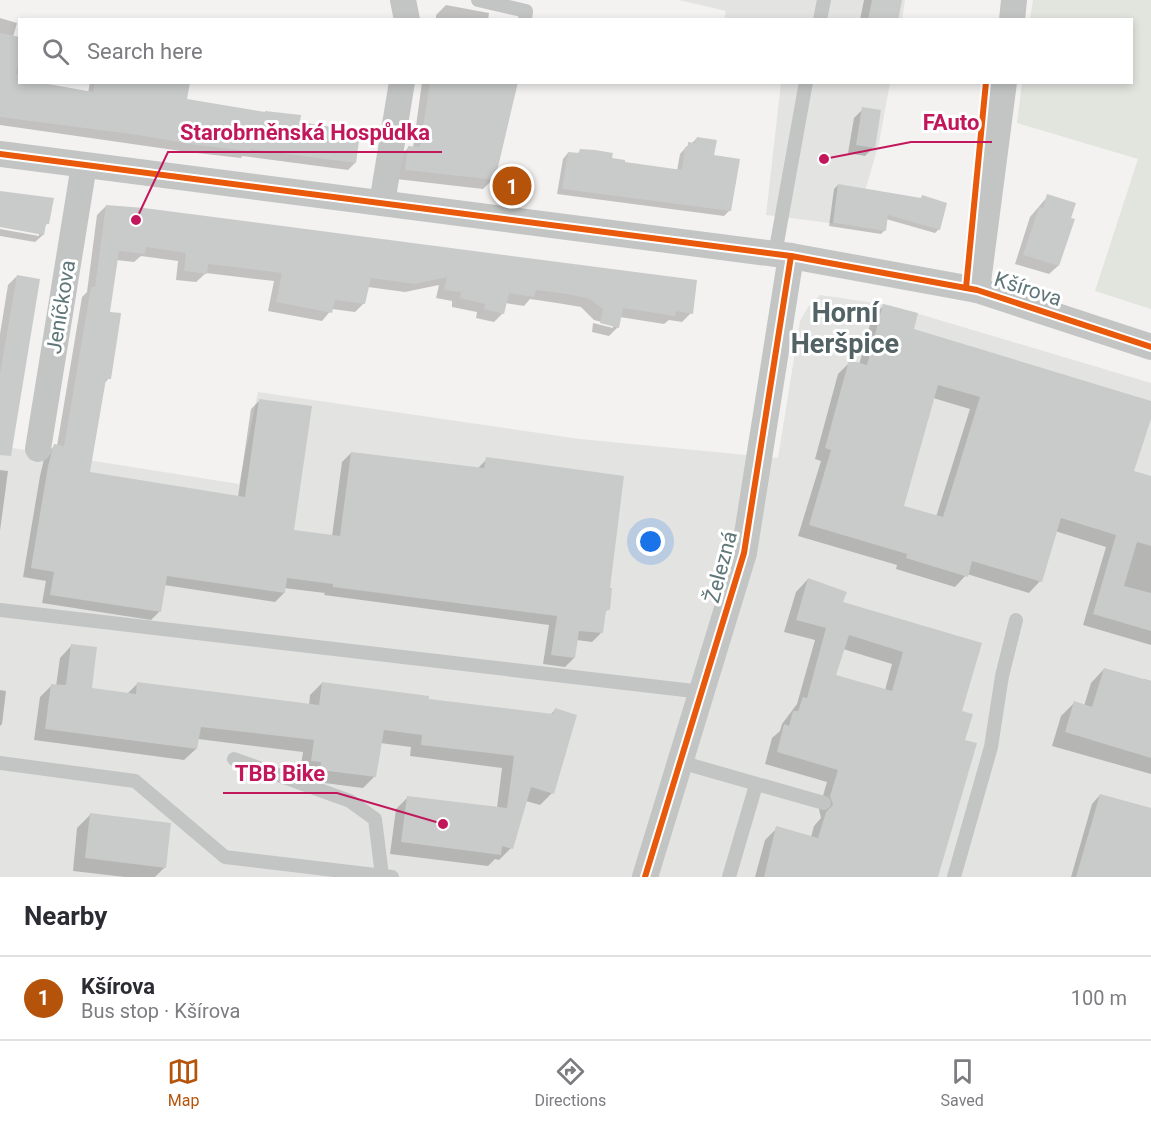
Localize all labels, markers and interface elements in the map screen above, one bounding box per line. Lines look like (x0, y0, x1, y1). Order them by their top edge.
search box (18, 18, 1133, 84)
icon: search (39, 35, 72, 68)
text: Search here (87, 39, 203, 64)
callout: FAuto (911, 102, 992, 142)
text: FAuto (923, 110, 979, 135)
callout: Starobrněnská Hospůdka (168, 112, 442, 152)
text: Starobrněnská Hospůdka (180, 120, 430, 145)
pin: 1 (492, 164, 532, 208)
street label: Jeníčkova (42, 258, 80, 356)
street label: Kšírova (991, 267, 1065, 311)
district label: Horní Heršpice (791, 297, 899, 360)
your location (636, 527, 665, 556)
street label: Železná (700, 529, 742, 605)
callout: TBB Bike (223, 753, 337, 793)
text: TBB Bike (235, 761, 325, 786)
text: Nearby (24, 901, 107, 931)
text: Kšírova (81, 974, 155, 999)
text: 1 (38, 986, 49, 1010)
text: 100 m (1071, 986, 1127, 1010)
text: Bus stop · Kšírova (81, 999, 240, 1023)
tab: Map (167, 1055, 200, 1110)
tab: Directions (534, 1055, 606, 1110)
tab: Saved (941, 1055, 984, 1110)

